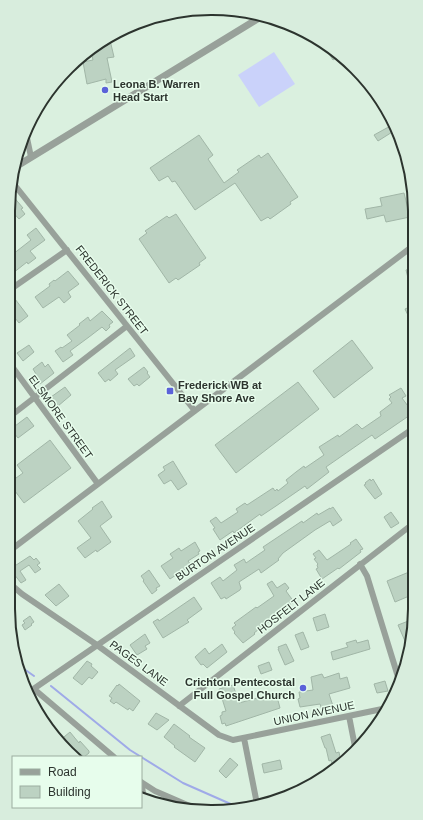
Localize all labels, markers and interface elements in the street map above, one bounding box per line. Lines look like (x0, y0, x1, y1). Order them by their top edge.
place label: Leona B. Warren Head Start (113, 78, 200, 103)
marker: Leona B. Warren Head Start (100, 85, 110, 95)
street label: FREDERICK STREET (73, 243, 151, 337)
street label: ELSMORE STREET (27, 373, 95, 461)
place label: Frederick WB at Bay Shore Ave (178, 379, 262, 404)
marker: Frederick WB at Bay Shore Ave (165, 386, 175, 396)
street label: BURTON AVENUE (173, 521, 257, 583)
street label: HOSFELT LANE (255, 576, 327, 636)
street label: PAGES LANE (108, 638, 170, 688)
place label: Crichton Pentecostal Full Gospel Church (185, 676, 295, 701)
marker: Crichton Pentecostal Full Gospel Church (298, 683, 308, 693)
street label: UNION AVENUE (272, 699, 356, 727)
legend (12, 756, 142, 808)
text: Road (48, 765, 77, 779)
text: Building (48, 785, 91, 799)

